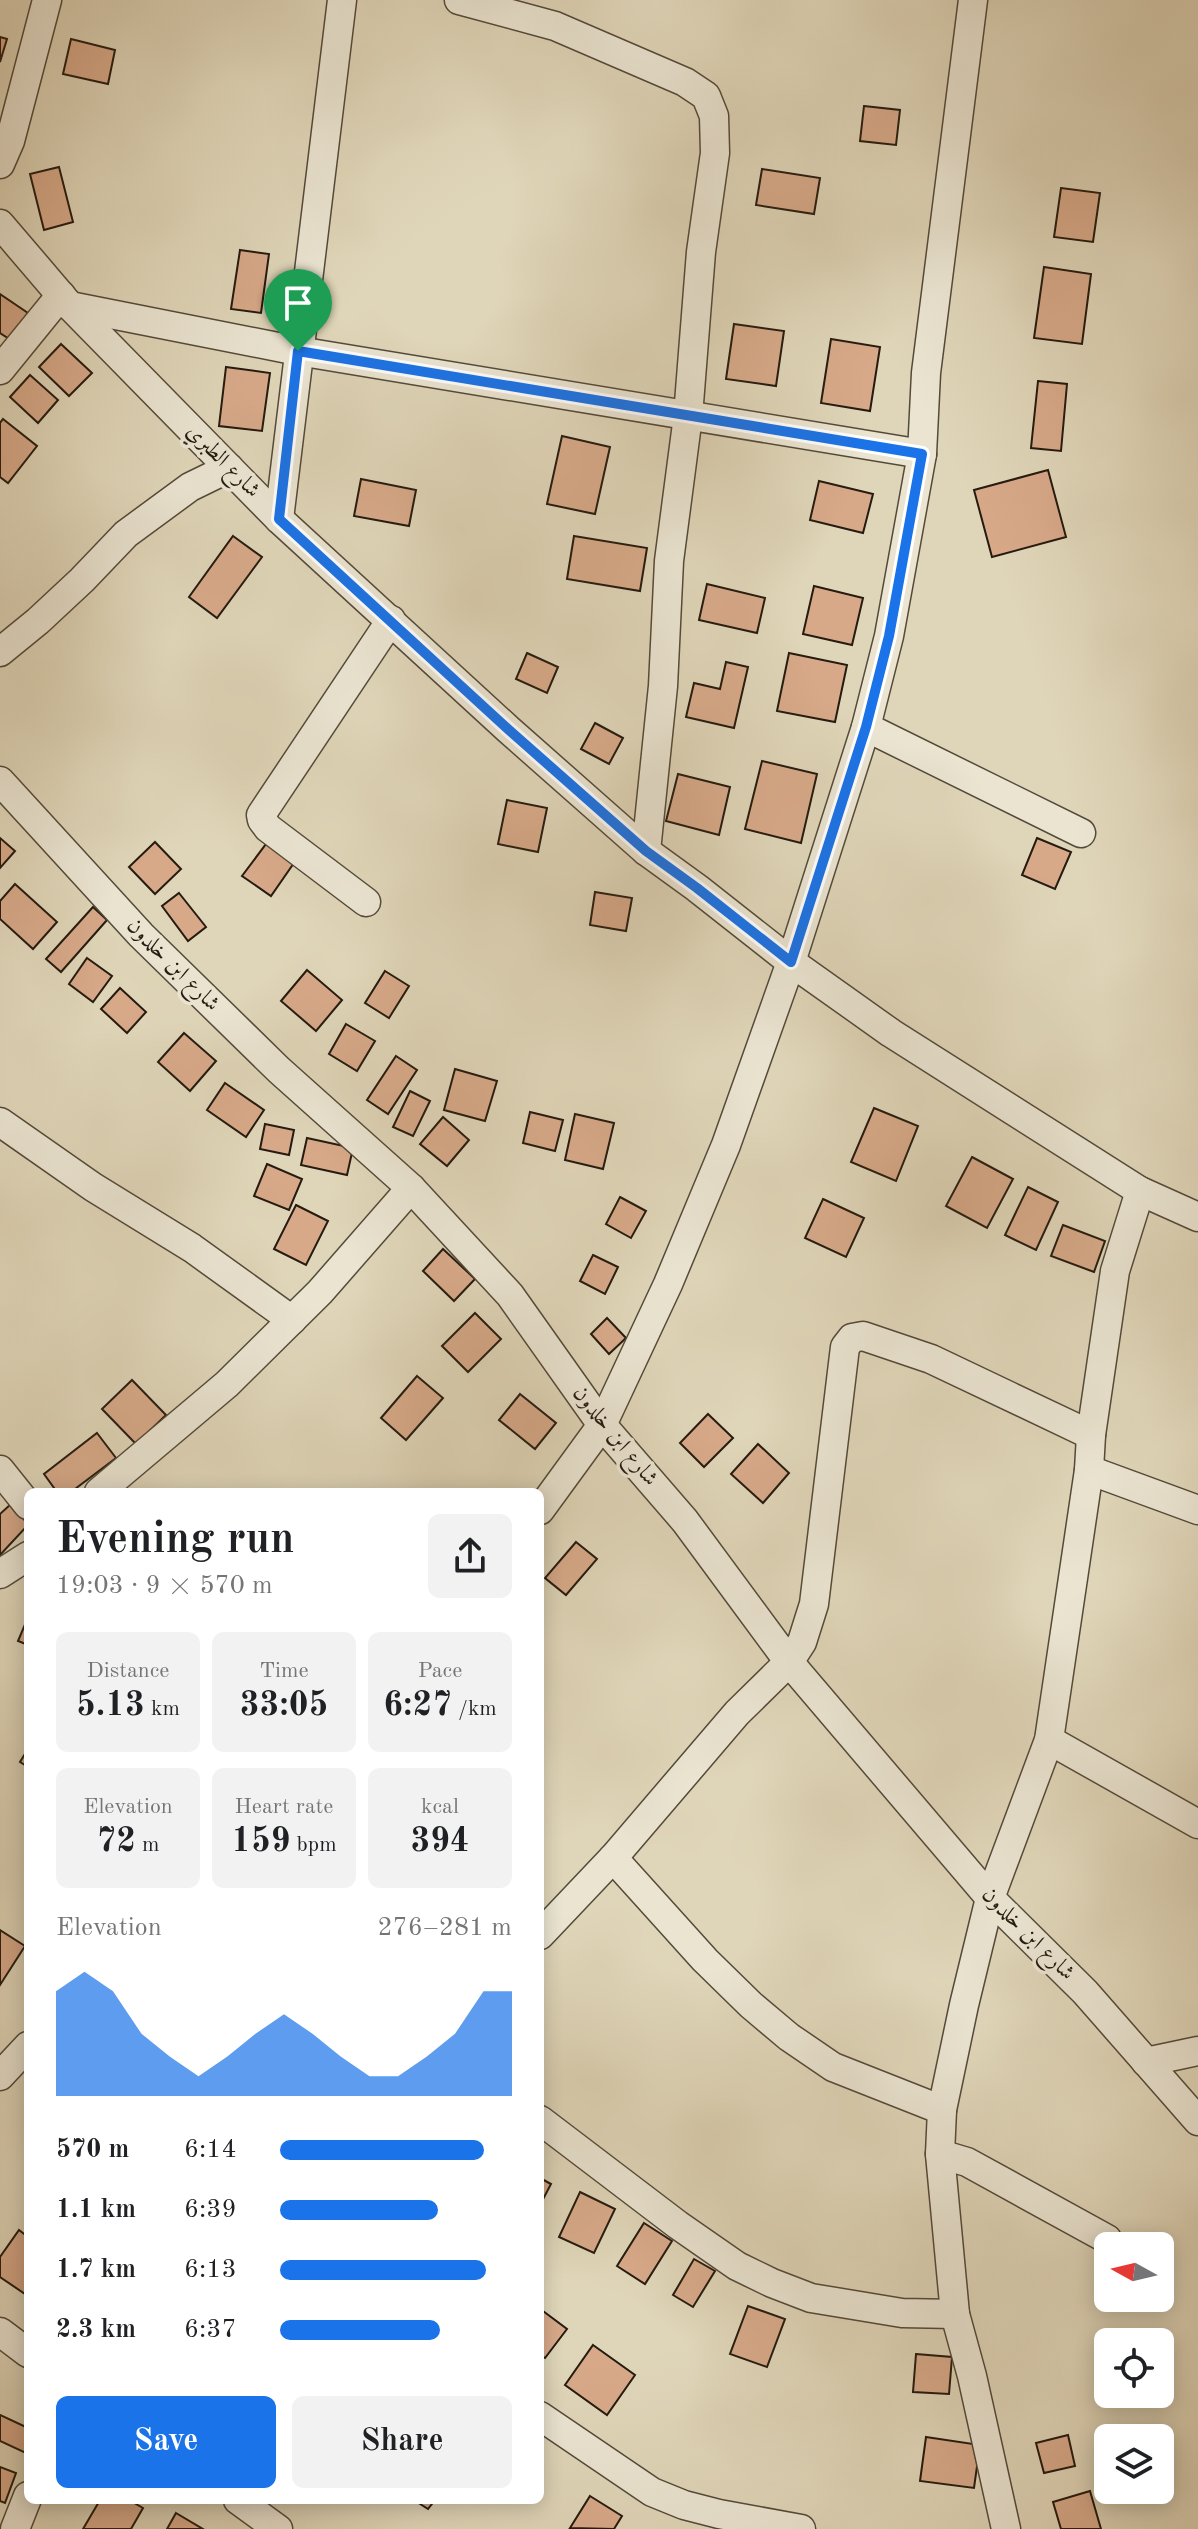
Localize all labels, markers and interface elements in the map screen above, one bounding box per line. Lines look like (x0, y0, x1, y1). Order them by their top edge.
pin (264, 269, 332, 351)
icon: arrive (276, 281, 320, 325)
street label: شارع الطبري (178, 420, 264, 506)
street label: شارع ابن خلدون (118, 914, 224, 1020)
street label: شارع ابن خلدون (564, 1382, 662, 1494)
button: share (428, 1514, 512, 1598)
text: Evening run (56, 1518, 294, 1562)
text: 19:03 · 9 × 570 m (56, 1573, 273, 1599)
text: Distance (87, 1660, 169, 1682)
text: Time (259, 1660, 309, 1682)
text: Pace (418, 1660, 462, 1682)
text: 5.13 (76, 1689, 145, 1723)
text: 33:05 (240, 1689, 328, 1723)
text: 6:27 (383, 1689, 452, 1723)
text: km (145, 1698, 180, 1720)
text: /km (452, 1698, 497, 1720)
text: Elevation (83, 1796, 173, 1818)
text: Heart rate (235, 1796, 333, 1818)
text: kcal (421, 1796, 459, 1818)
text: 72 (96, 1825, 136, 1859)
text: 159 (231, 1825, 290, 1859)
text: 394 (410, 1825, 470, 1859)
text: m (136, 1834, 160, 1856)
text: bpm (290, 1834, 337, 1856)
street label: شارع ابن خلدون (973, 1883, 1079, 1989)
text: Elevation (56, 1915, 162, 1941)
text: 276–281 m (377, 1915, 512, 1941)
text: 570 m (56, 2137, 129, 2163)
text: 6:14 (184, 2137, 237, 2163)
text: 1.1 km (56, 2197, 136, 2223)
text: 6:39 (184, 2197, 237, 2223)
north arrow (1094, 2232, 1174, 2312)
map controls (1094, 2232, 1174, 2504)
text: 1.7 km (56, 2257, 136, 2283)
text: 6:13 (184, 2257, 237, 2283)
text: 2.3 km (56, 2317, 136, 2343)
text: 6:37 (184, 2317, 237, 2343)
button: locate (1094, 2328, 1174, 2408)
button: Save (56, 2396, 276, 2488)
button: Share (292, 2396, 512, 2488)
button: layers (1094, 2424, 1174, 2504)

